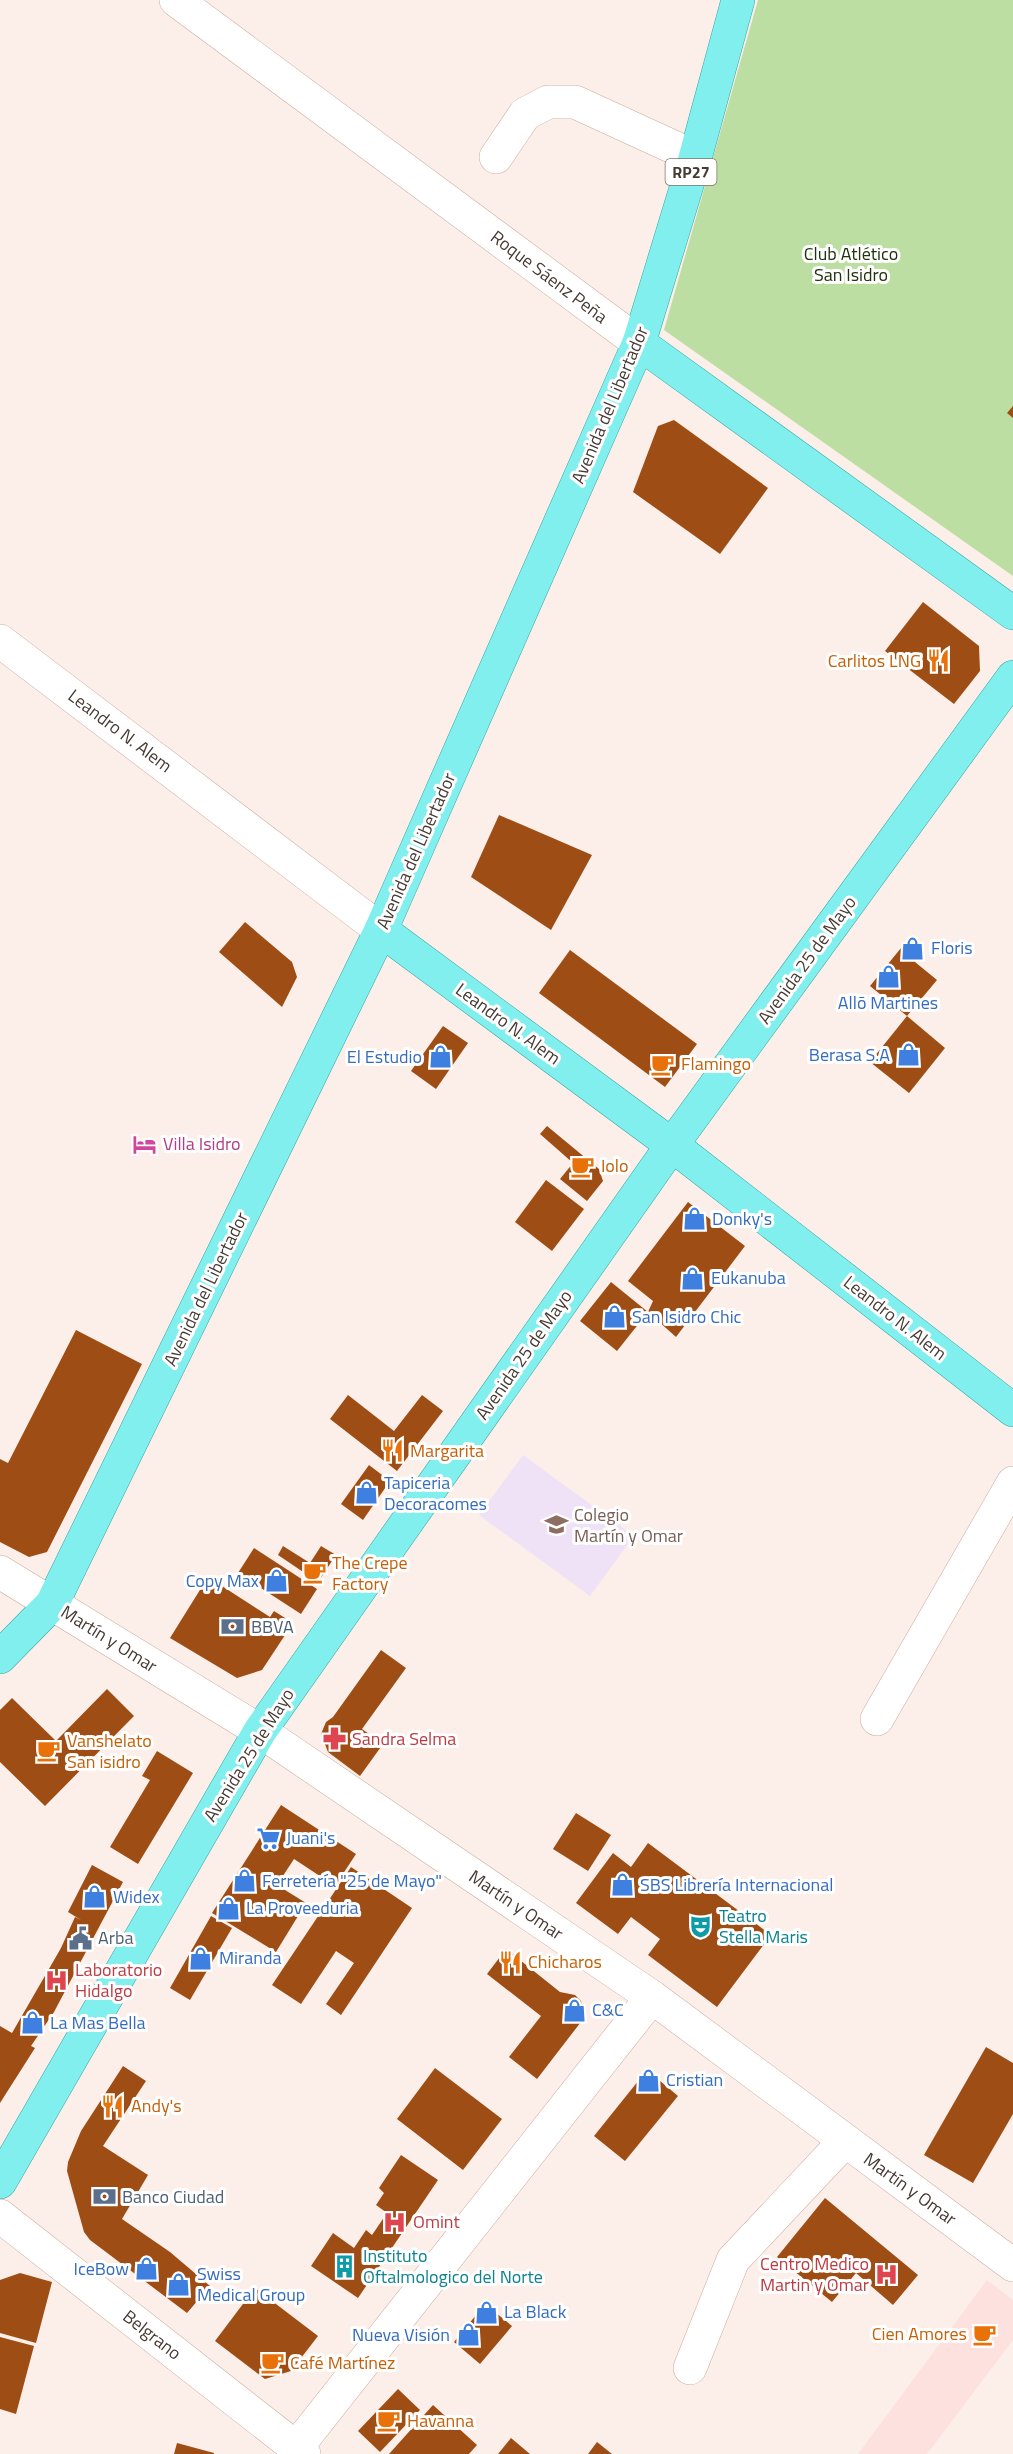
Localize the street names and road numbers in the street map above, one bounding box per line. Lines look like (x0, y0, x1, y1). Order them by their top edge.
road number: RP27 (666, 159, 716, 185)
street label: Roque Sáenz Peña (485, 224, 614, 330)
street label: Avenida del Libertador (564, 322, 655, 488)
street label: Leandro N. Alem (63, 682, 178, 779)
street label: Avenida del Libertador (369, 768, 462, 933)
street label: Avenida 25 de Mayo (751, 890, 862, 1029)
street label: Leandro N. Alem (450, 976, 567, 1071)
street label: Avenida del Libertador (156, 1207, 255, 1371)
street label: Leandro N. Alem (838, 1269, 953, 1367)
street label: Avenida 25 de Mayo (469, 1284, 578, 1425)
street label: Martín y Omar (56, 1598, 163, 1679)
street label: Avenida 25 de Mayo (197, 1683, 301, 1827)
street label: Martín y Omar (464, 1863, 569, 1946)
street label: Martín y Omar (858, 2146, 962, 2232)
street label: Belgrano (117, 2303, 187, 2366)

